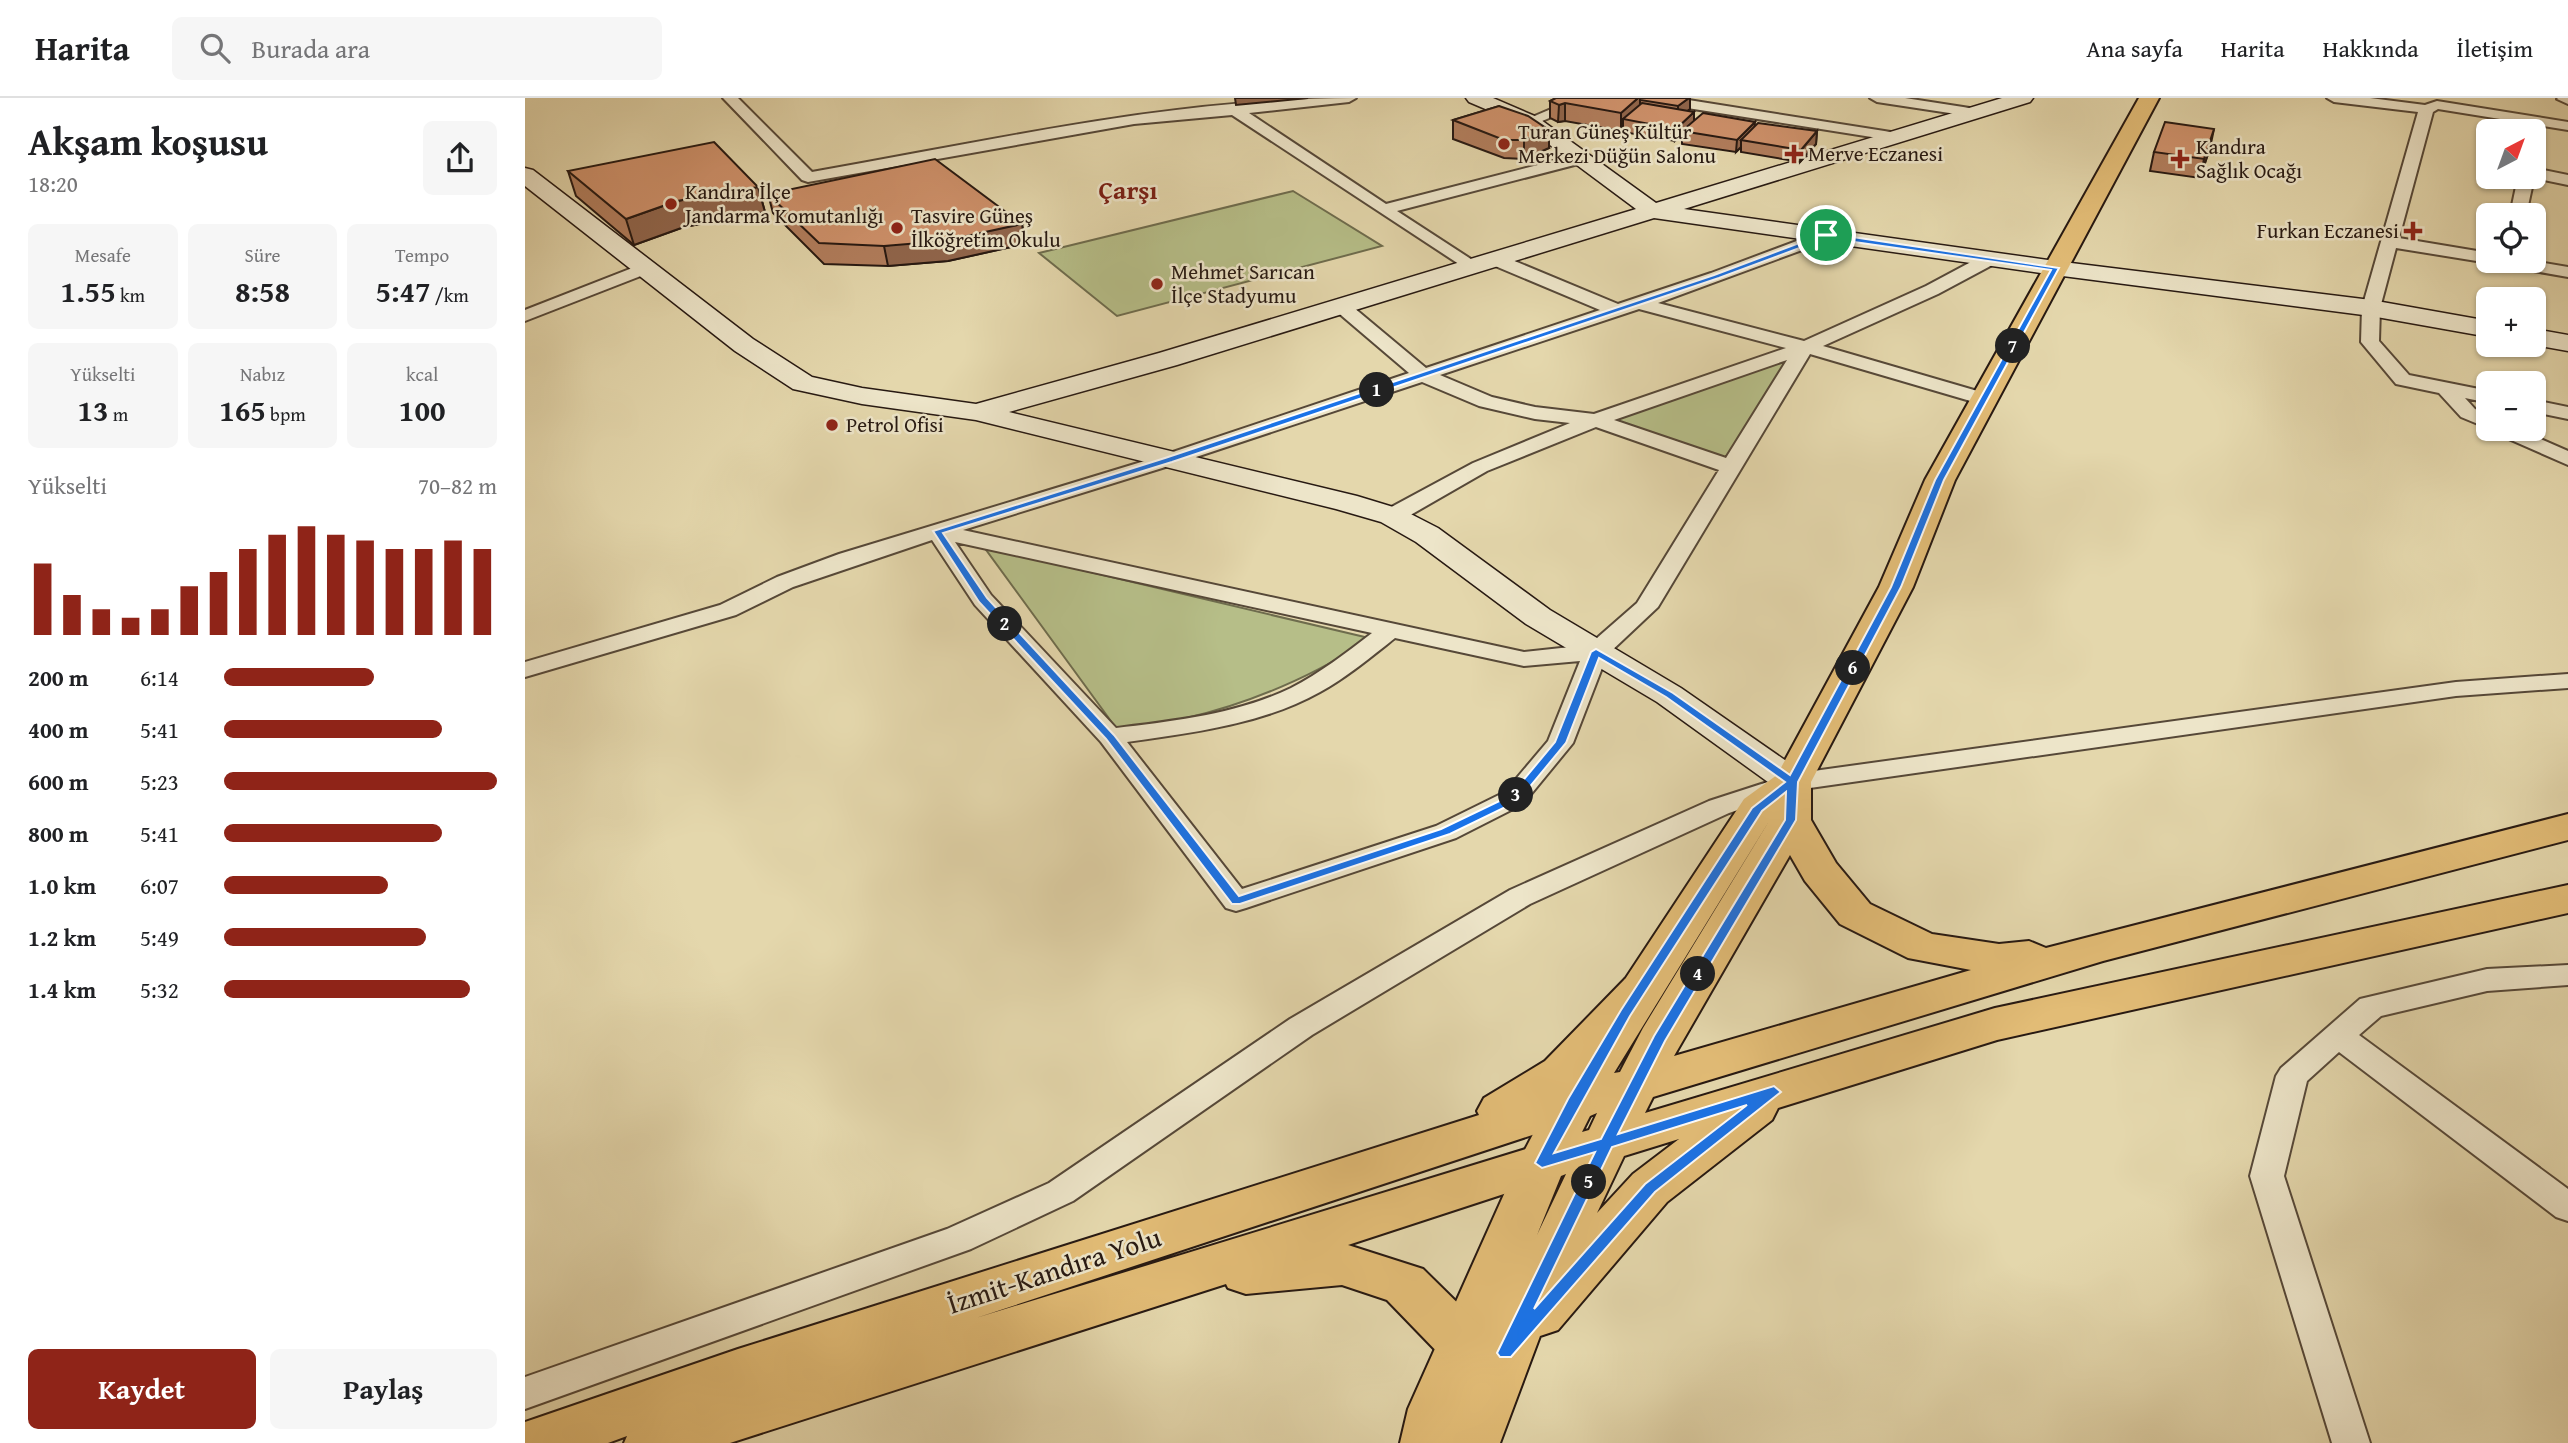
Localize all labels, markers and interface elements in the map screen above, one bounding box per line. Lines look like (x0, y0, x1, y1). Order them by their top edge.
search box (172, 17, 662, 80)
text: Harita (35, 24, 130, 72)
icon: search (196, 29, 234, 67)
text: Burada ara (252, 29, 370, 68)
text: Ana sayfa (2086, 31, 2183, 66)
text: Harita (2221, 31, 2285, 66)
text: Hakkında (2323, 31, 2419, 66)
text: İletişim (2457, 31, 2533, 66)
text: Akşam koşusu (28, 113, 268, 169)
place label: Turan Güneş Kültür Merkezi Düğün Salonu (1518, 116, 1716, 171)
north arrow (2476, 119, 2546, 189)
map controls (2476, 119, 2546, 441)
button: share (423, 121, 497, 195)
place label: Kandıra Sağlık Ocağı (2196, 131, 2302, 186)
marker: Turan Güneş Kültür Merkezi Düğün Salonu (1496, 136, 1512, 152)
place label: Merve Eczanesi (1808, 138, 1943, 169)
marker: Merve Eczanesi (1786, 146, 1802, 162)
marker: Kandıra Sağlık Ocağı (2170, 149, 2190, 169)
text: 18:20 (28, 167, 78, 200)
district label: Çarşı (1098, 170, 1158, 209)
place label: Kandıra İlçe Jandarma Komutanlığı (682, 176, 884, 231)
marker: Kandıra İlçe Jandarma Komutanlığı (663, 196, 679, 212)
place label: Tasvire Güneş İlköğretim Okulu (911, 200, 1061, 255)
button: locate (2476, 203, 2546, 273)
pin (1796, 205, 1856, 265)
place label: Furkan Eczanesi (2257, 215, 2399, 246)
icon: arrive (1807, 216, 1845, 254)
marker: Tasvire Güneş İlköğretim Okulu (889, 220, 905, 236)
marker: Furkan Eczanesi (2405, 223, 2421, 239)
text: Mesafe (75, 241, 131, 269)
text: Süre (244, 241, 281, 269)
text: Tempo (395, 241, 449, 269)
place label: Mehmet Sarıcan İlçe Stadyumu (1171, 256, 1315, 311)
text: 1.55 (61, 269, 116, 313)
text: 8:58 (235, 269, 290, 313)
text: 5:47 (375, 269, 431, 313)
marker: Mehmet Sarıcan İlçe Stadyumu (1149, 276, 1165, 292)
text: km (116, 281, 145, 309)
text: /km (431, 281, 469, 309)
button: + (2476, 287, 2546, 357)
pin: 7 (1995, 328, 2031, 364)
text: 7 (2008, 331, 2017, 359)
text: Yükselti (70, 360, 135, 388)
text: Nabız (240, 360, 285, 388)
text: kcal (406, 360, 438, 388)
button: − (2476, 371, 2546, 441)
pin: 1 (1359, 372, 1395, 408)
text: 1 (1372, 375, 1381, 403)
text: 13 (77, 388, 109, 432)
text: 165 (219, 388, 266, 432)
text: 100 (399, 388, 445, 432)
text: m (109, 400, 128, 428)
text: bpm (266, 400, 306, 428)
place label: Petrol Ofisi (846, 409, 944, 440)
marker: Petrol Ofisi (824, 417, 840, 433)
text: Yükselti (28, 469, 107, 502)
text: 70–82 m (418, 469, 497, 502)
pin: 2 (987, 606, 1023, 642)
text: 2 (1000, 609, 1009, 637)
pin: 6 (1835, 650, 1871, 686)
text: 6 (1848, 653, 1857, 681)
text: 200 m (28, 661, 89, 694)
text: 6:14 (140, 661, 179, 694)
text: 400 m (28, 713, 89, 746)
text: 5:41 (140, 713, 179, 746)
text: 600 m (28, 765, 89, 798)
text: 5:23 (140, 765, 179, 798)
pin: 3 (1499, 778, 1534, 812)
text: 3 (1511, 780, 1520, 808)
text: 800 m (28, 817, 89, 850)
text: 5:41 (140, 817, 179, 850)
text: 1.0 km (28, 869, 96, 902)
text: 6:07 (140, 869, 179, 902)
text: 1.2 km (28, 921, 96, 954)
text: 5:49 (140, 921, 179, 954)
pin: 4 (1681, 956, 1715, 992)
text: 4 (1693, 959, 1702, 987)
text: 1.4 km (28, 973, 96, 1006)
text: 5:32 (140, 973, 179, 1006)
pin: 5 (1571, 1164, 1607, 1200)
text: 5 (1584, 1167, 1593, 1195)
street label: İzmit-Kandıra Yolu (942, 1216, 1166, 1323)
button: Kaydet (28, 1349, 256, 1429)
button: Paylaş (270, 1349, 497, 1429)

